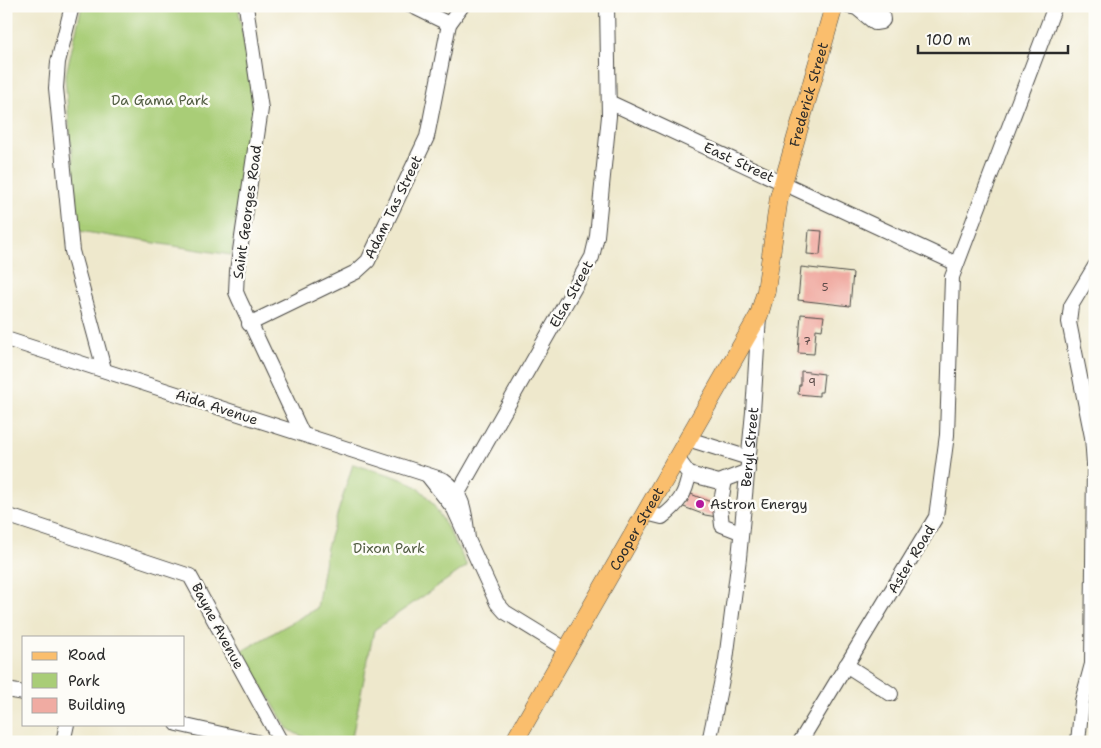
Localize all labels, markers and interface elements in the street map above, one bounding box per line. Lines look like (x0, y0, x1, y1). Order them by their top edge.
scale bar (918, 22, 1068, 54)
text: 100 m (926, 30, 971, 50)
street label: Frederick Street (785, 40, 832, 149)
park label: Da Gama Park (111, 91, 209, 109)
street label: East Street (701, 138, 777, 186)
street label: Saint Georges Road (229, 144, 265, 280)
street label: Adam Tas Street (360, 152, 426, 262)
street label: Elsa Street (545, 257, 597, 331)
house number: 5 (822, 280, 829, 295)
house number: 7 (803, 334, 811, 349)
house number: 9 (808, 375, 816, 390)
street label: Aida Avenue (174, 385, 261, 429)
street label: Beryl Street (737, 407, 762, 488)
street label: Cooper Street (605, 484, 667, 574)
place label: Astron Energy (710, 495, 808, 513)
marker: Astron Energy (694, 498, 706, 510)
street label: Aster Road (884, 521, 939, 596)
park label: Dixon Park (353, 539, 425, 557)
street label: Bayne Avenue (188, 580, 248, 672)
legend (22, 636, 185, 726)
text: Road (68, 645, 106, 665)
text: Park (68, 671, 100, 691)
text: Building (68, 695, 125, 715)

